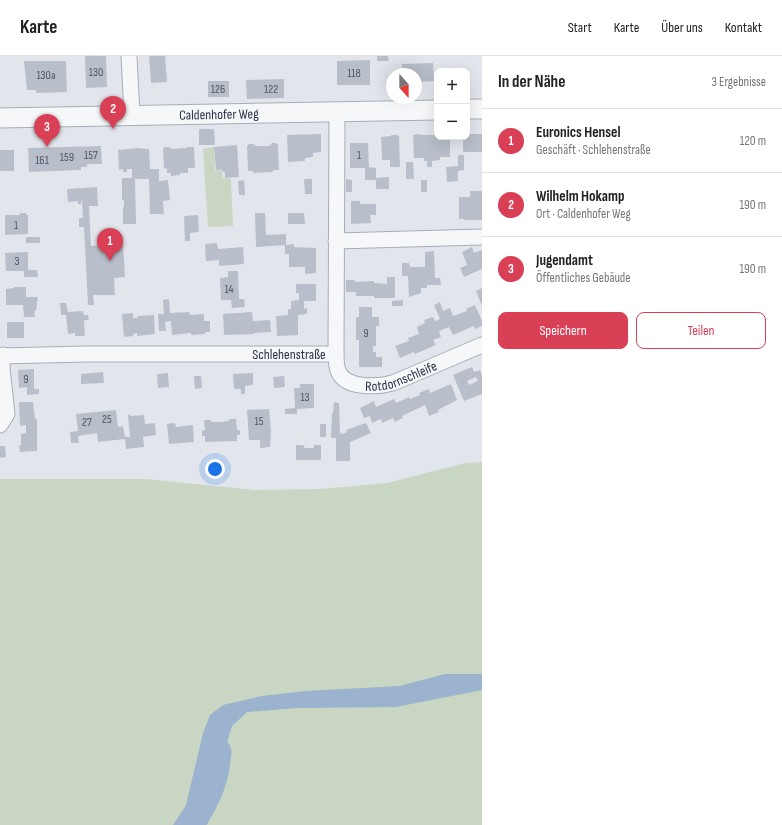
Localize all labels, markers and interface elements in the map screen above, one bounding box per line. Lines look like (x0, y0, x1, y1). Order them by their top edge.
text: Karte (20, 16, 57, 39)
text: Start (568, 19, 592, 36)
text: Karte (614, 19, 639, 36)
text: Über uns (661, 19, 703, 36)
text: Kontakt (725, 19, 762, 36)
house number: 130 (89, 65, 103, 80)
house number: 118 (347, 66, 361, 81)
house number: 130a (36, 68, 56, 83)
north arrow (386, 68, 422, 104)
map controls (434, 68, 470, 140)
button: + (434, 68, 470, 104)
text: In der Nähe (498, 72, 565, 92)
text: 3 Ergebnisse (712, 74, 766, 90)
house number: 126 (211, 82, 225, 97)
house number: 122 (264, 82, 278, 97)
pin: 2 (100, 96, 126, 129)
button: − (434, 104, 470, 140)
street label: Caldenhofer Weg (179, 105, 259, 123)
pin: 3 (34, 114, 60, 147)
text: Euronics Hensel (536, 123, 621, 142)
text: 1 (508, 133, 514, 149)
text: 120 m (740, 133, 766, 149)
text: Geschäft · Schlehenstraße (536, 142, 651, 158)
house number: 157 (84, 148, 98, 163)
house number: 1 (357, 148, 362, 163)
house number: 159 (60, 150, 74, 165)
house number: 161 (35, 153, 50, 168)
text: Wilhelm Hokamp (536, 187, 624, 206)
text: 2 (508, 197, 514, 213)
text: 190 m (739, 197, 766, 213)
text: Ort · Caldenhofer Weg (536, 206, 631, 222)
house number: 1 (14, 218, 19, 233)
pin: 1 (97, 228, 123, 261)
text: Jugendamt (536, 251, 593, 270)
house number: 3 (14, 254, 20, 269)
text: 3 (508, 261, 514, 277)
text: 190 m (739, 261, 766, 277)
text: Öffentliches Gebäude (536, 270, 630, 286)
house number: 14 (224, 282, 234, 297)
button: Speichern (498, 312, 628, 349)
button: Teilen (636, 312, 766, 349)
house number: 9 (363, 326, 369, 341)
street label: Schlehenstraße (252, 346, 326, 363)
street label: Rotdornschleife (365, 357, 439, 394)
house number: 9 (23, 372, 29, 387)
house number: 13 (300, 390, 310, 405)
house number: 25 (102, 412, 112, 427)
house number: 15 (254, 414, 264, 429)
house number: 27 (82, 415, 92, 430)
your location (205, 459, 225, 479)

